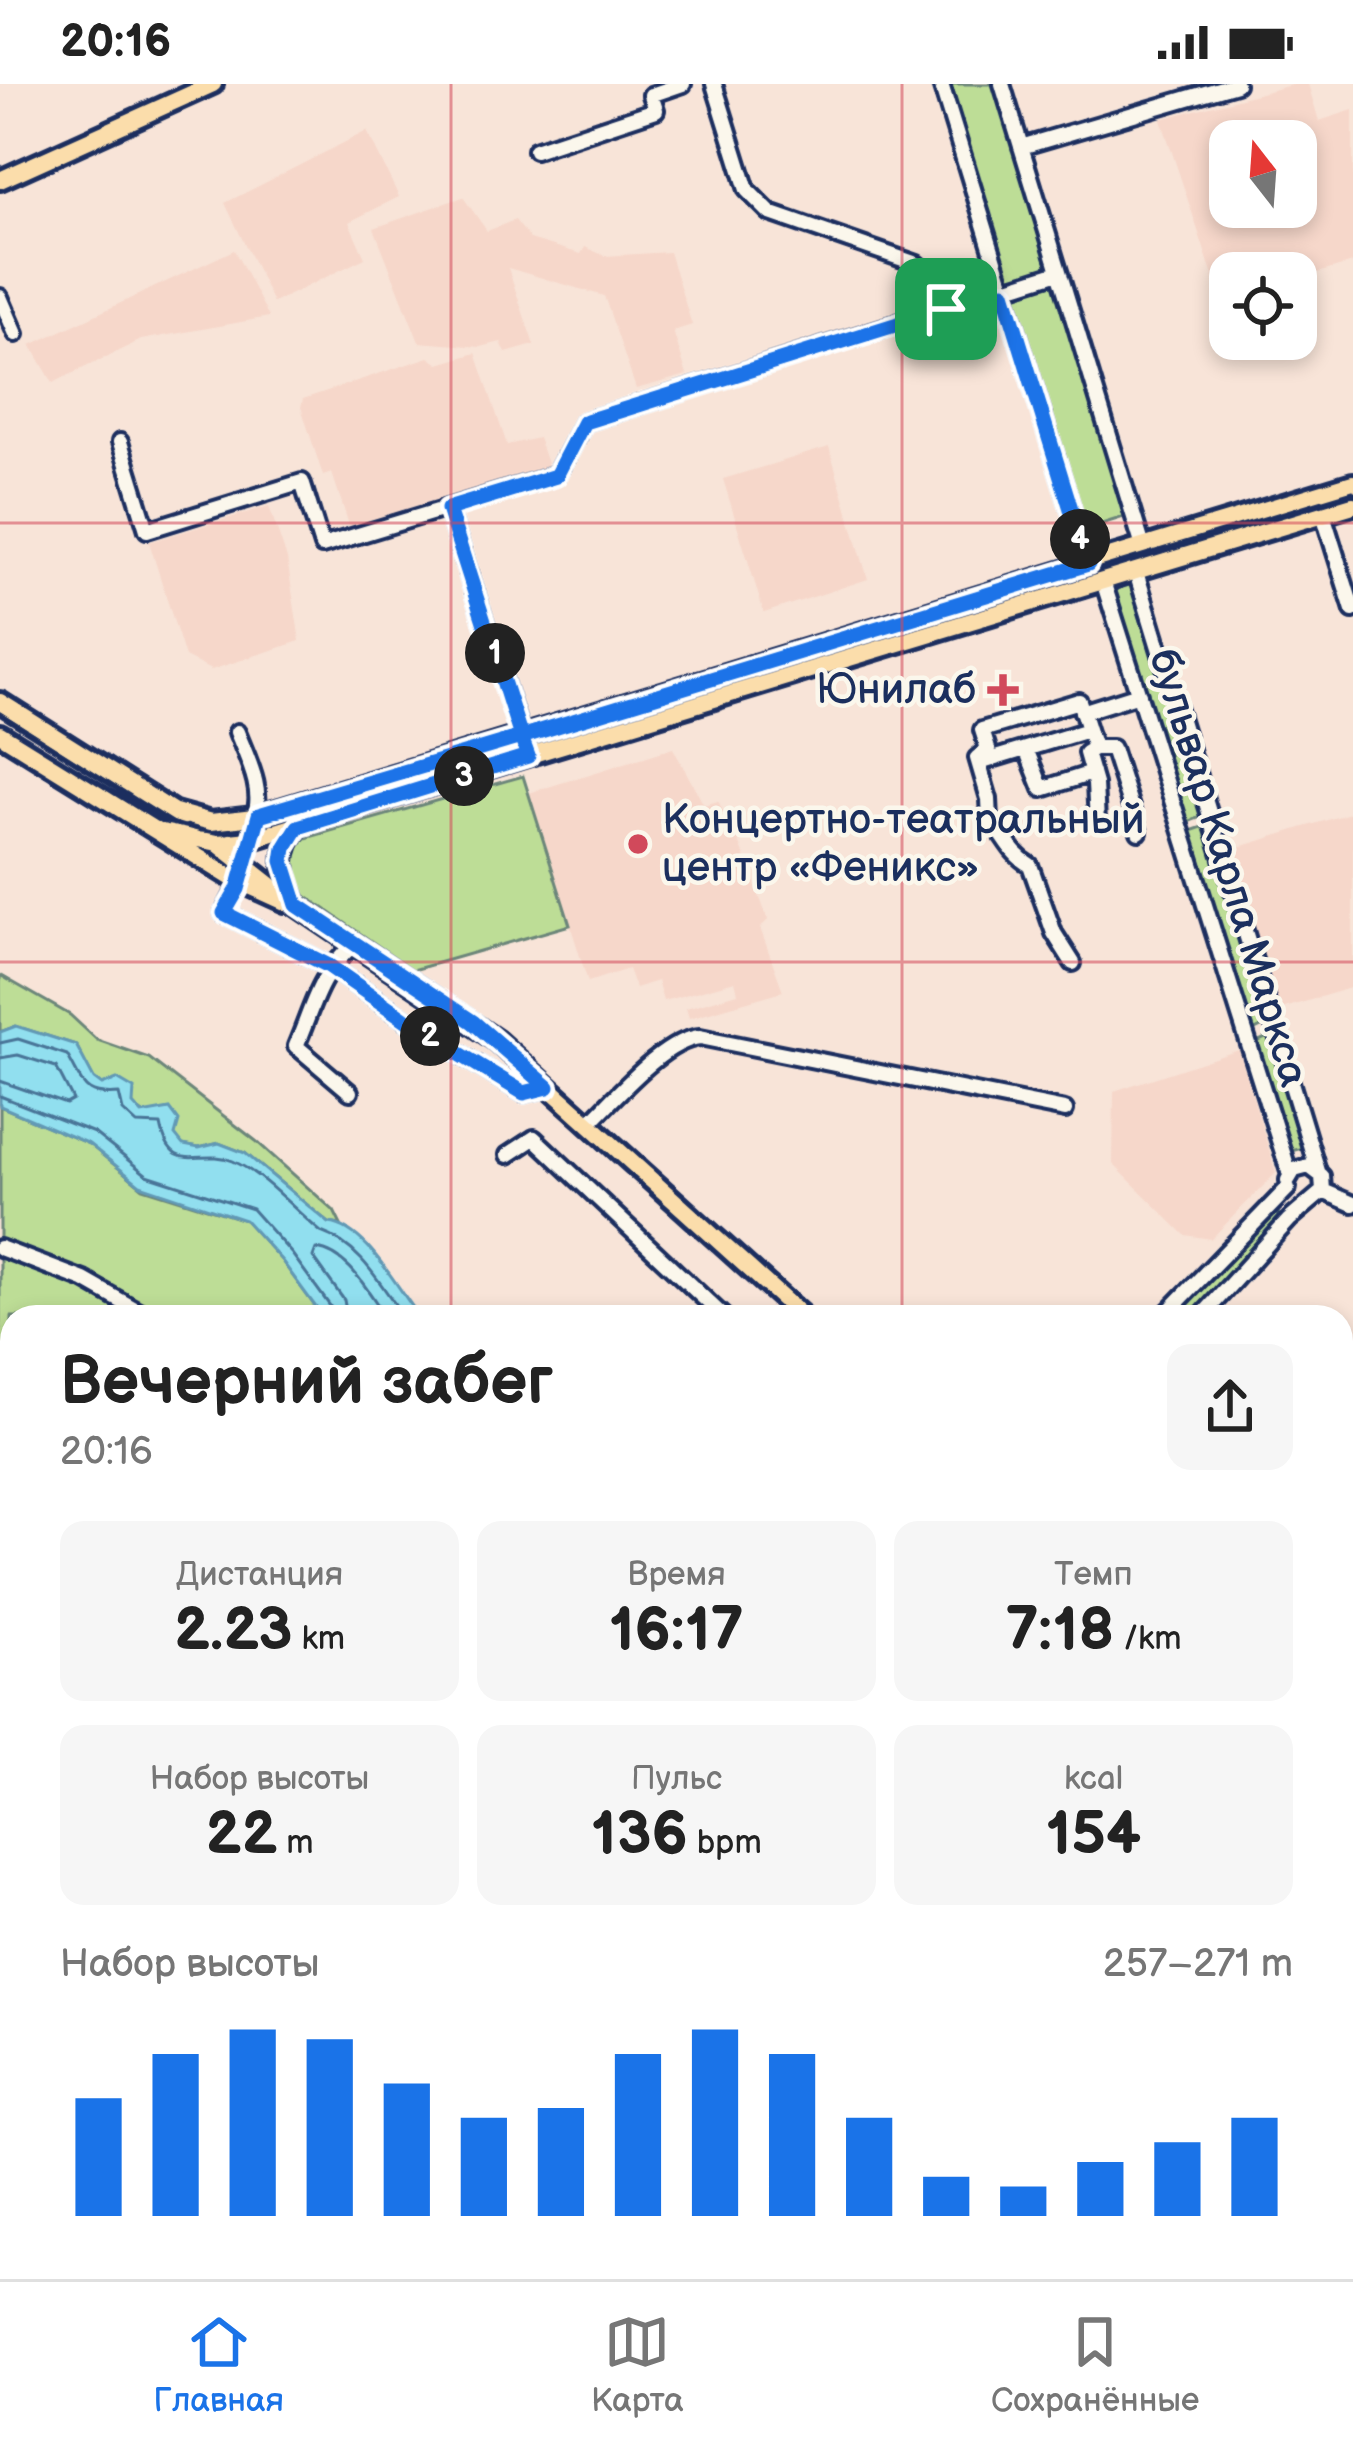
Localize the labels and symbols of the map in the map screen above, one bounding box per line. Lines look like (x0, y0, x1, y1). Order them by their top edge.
north arrow (1209, 120, 1317, 228)
pin (895, 258, 997, 360)
pin: 4 (1050, 509, 1110, 569)
pin: 1 (465, 623, 525, 683)
street label: бульвар Карла Маркса (1137, 643, 1319, 1093)
place label: Юнилаб (816, 665, 976, 716)
marker: Юнилаб (987, 674, 1019, 706)
pin: 3 (434, 746, 494, 806)
place label: Концертно-театральный центр «Феникс» (662, 795, 1145, 894)
marker: Концертно-театральный центр «Феникс» (625, 831, 651, 857)
pin: 2 (400, 1006, 460, 1066)

